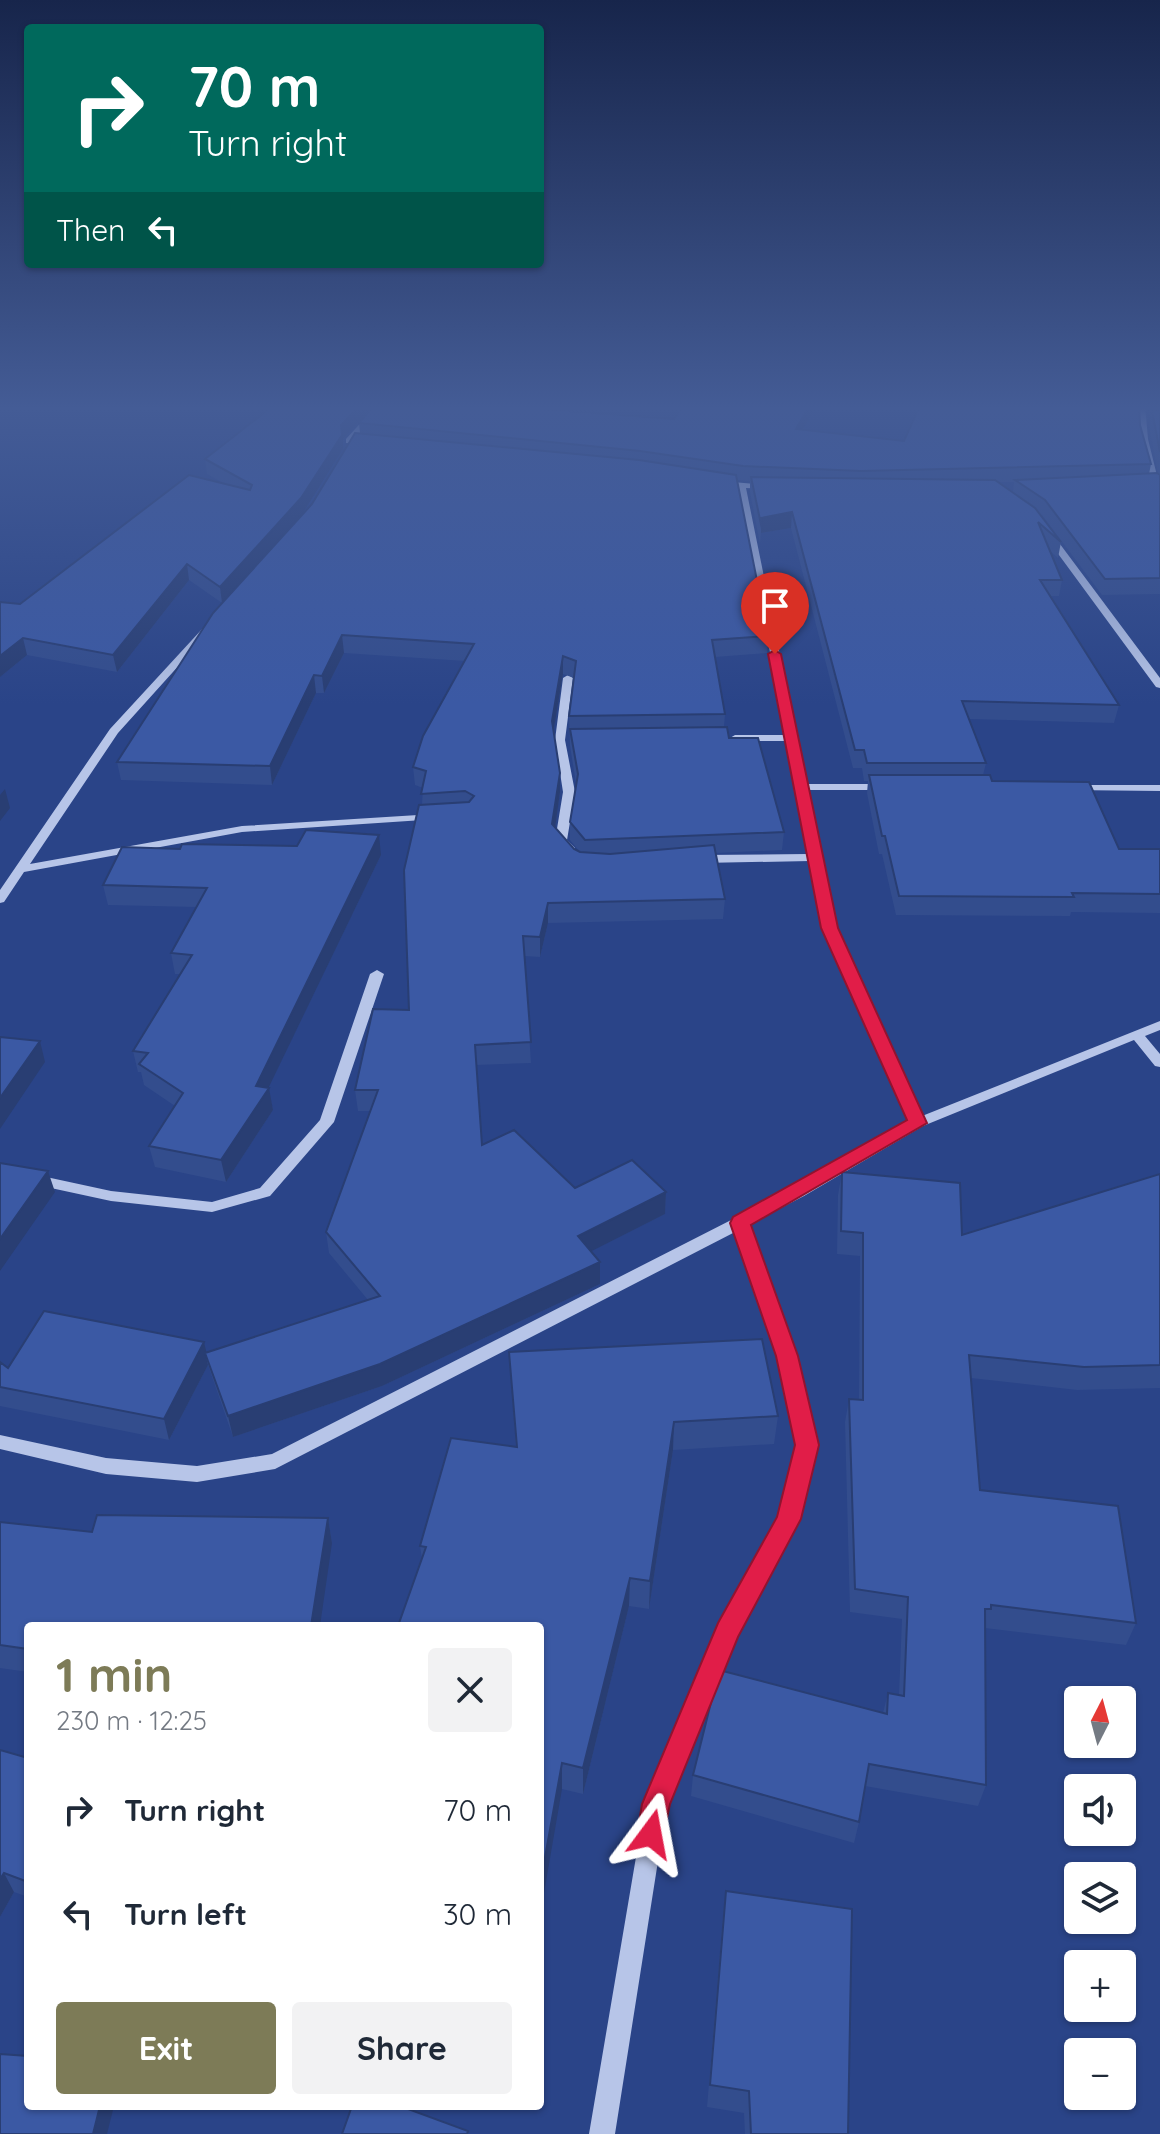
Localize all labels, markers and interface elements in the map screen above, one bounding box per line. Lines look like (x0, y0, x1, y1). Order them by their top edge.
text: 70 m (188, 51, 320, 121)
icon: right (56, 56, 160, 160)
text: Turn right (188, 120, 347, 165)
icon: left (141, 208, 185, 252)
text: Then (56, 211, 125, 249)
pin (741, 572, 809, 654)
icon: arrive (753, 584, 797, 628)
text: 1 min (56, 1644, 172, 1704)
button: close (428, 1648, 512, 1732)
north arrow (1064, 1686, 1136, 1758)
map controls (1064, 1686, 1136, 2110)
text: 230 m · 12:25 (56, 1704, 207, 1737)
button: sound (1064, 1774, 1136, 1846)
icon: right (56, 1788, 100, 1832)
text: Turn right (124, 1791, 265, 1829)
text: 70 m (443, 1791, 512, 1829)
position arrow (609, 1792, 693, 1876)
button: layers (1064, 1862, 1136, 1934)
icon: left (56, 1892, 100, 1936)
text: Turn left (124, 1895, 247, 1933)
text: 30 m (443, 1895, 512, 1933)
button: + (1064, 1950, 1136, 2022)
button: Exit (56, 2002, 276, 2094)
button: Share (292, 2002, 512, 2094)
button: − (1064, 2038, 1136, 2110)

